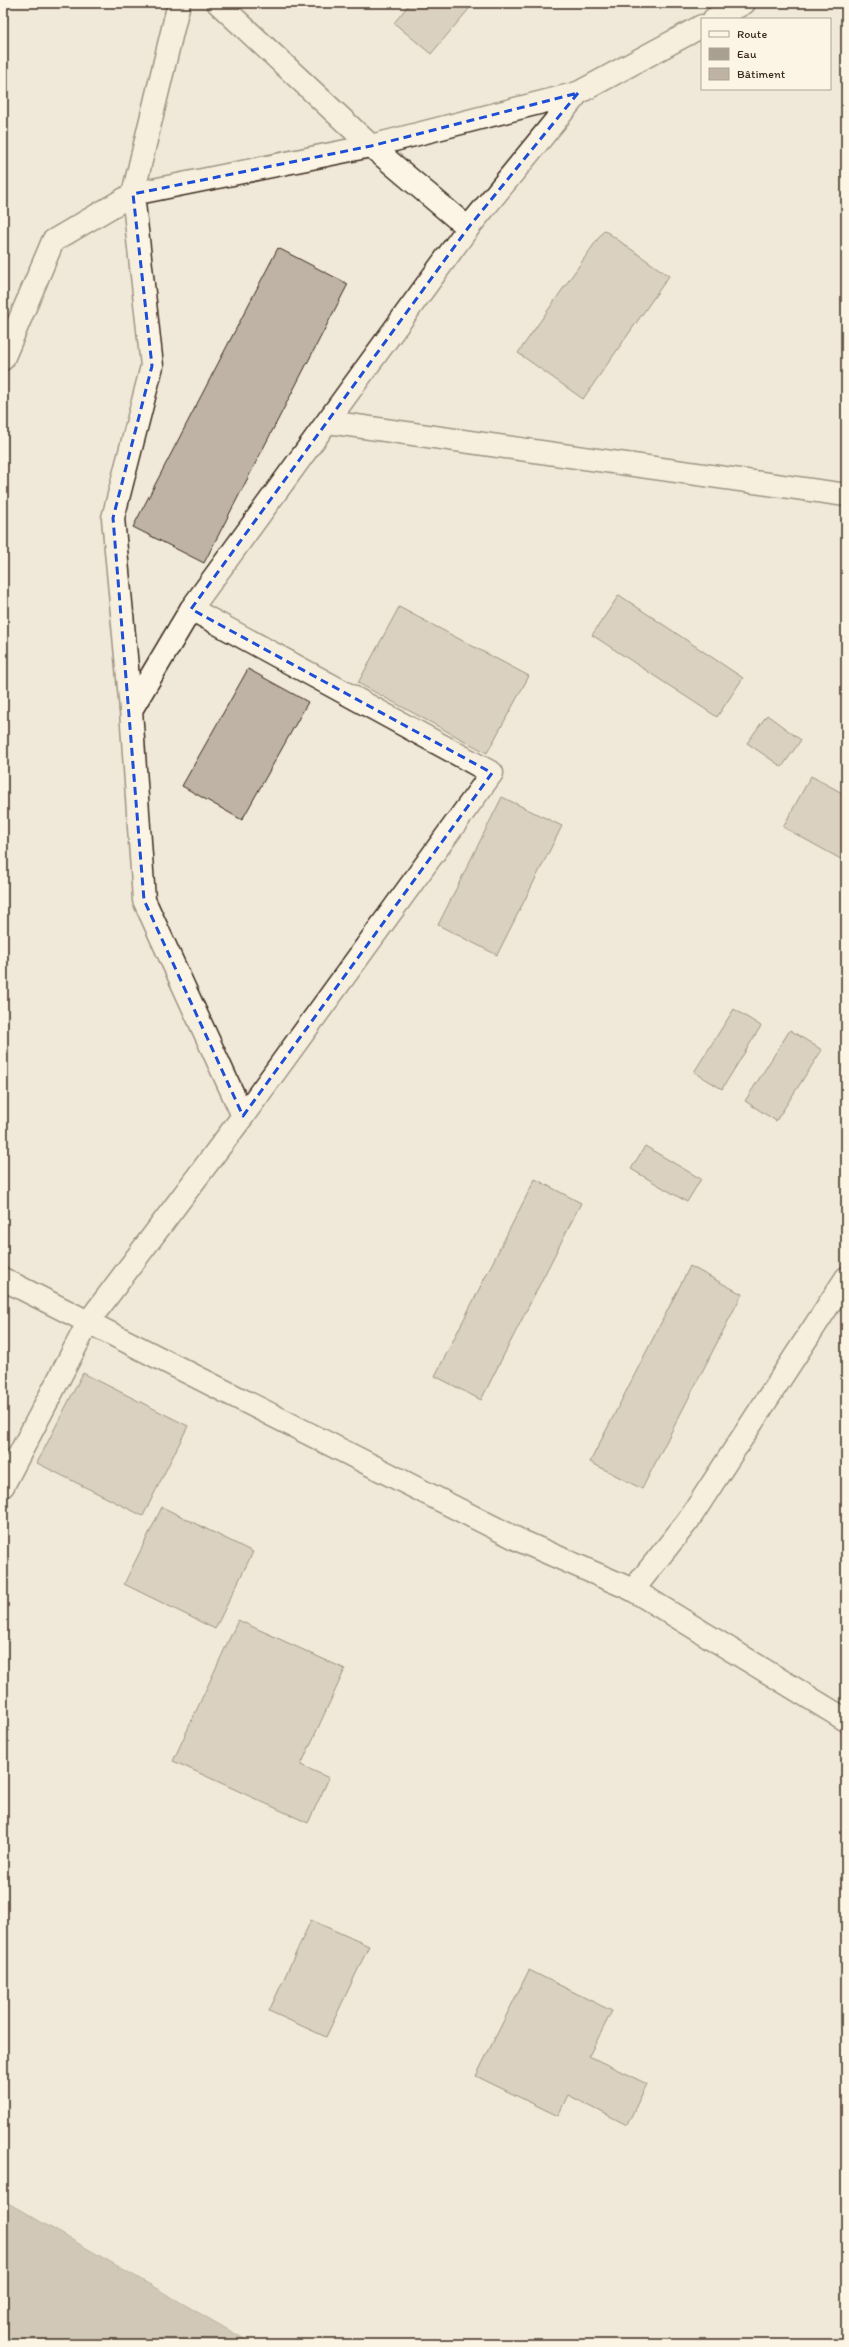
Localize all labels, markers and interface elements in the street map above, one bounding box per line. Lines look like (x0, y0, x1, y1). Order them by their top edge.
legend (701, 18, 831, 90)
text: Route (737, 27, 767, 41)
text: Eau (737, 47, 757, 61)
text: Bâtiment (737, 67, 786, 81)

